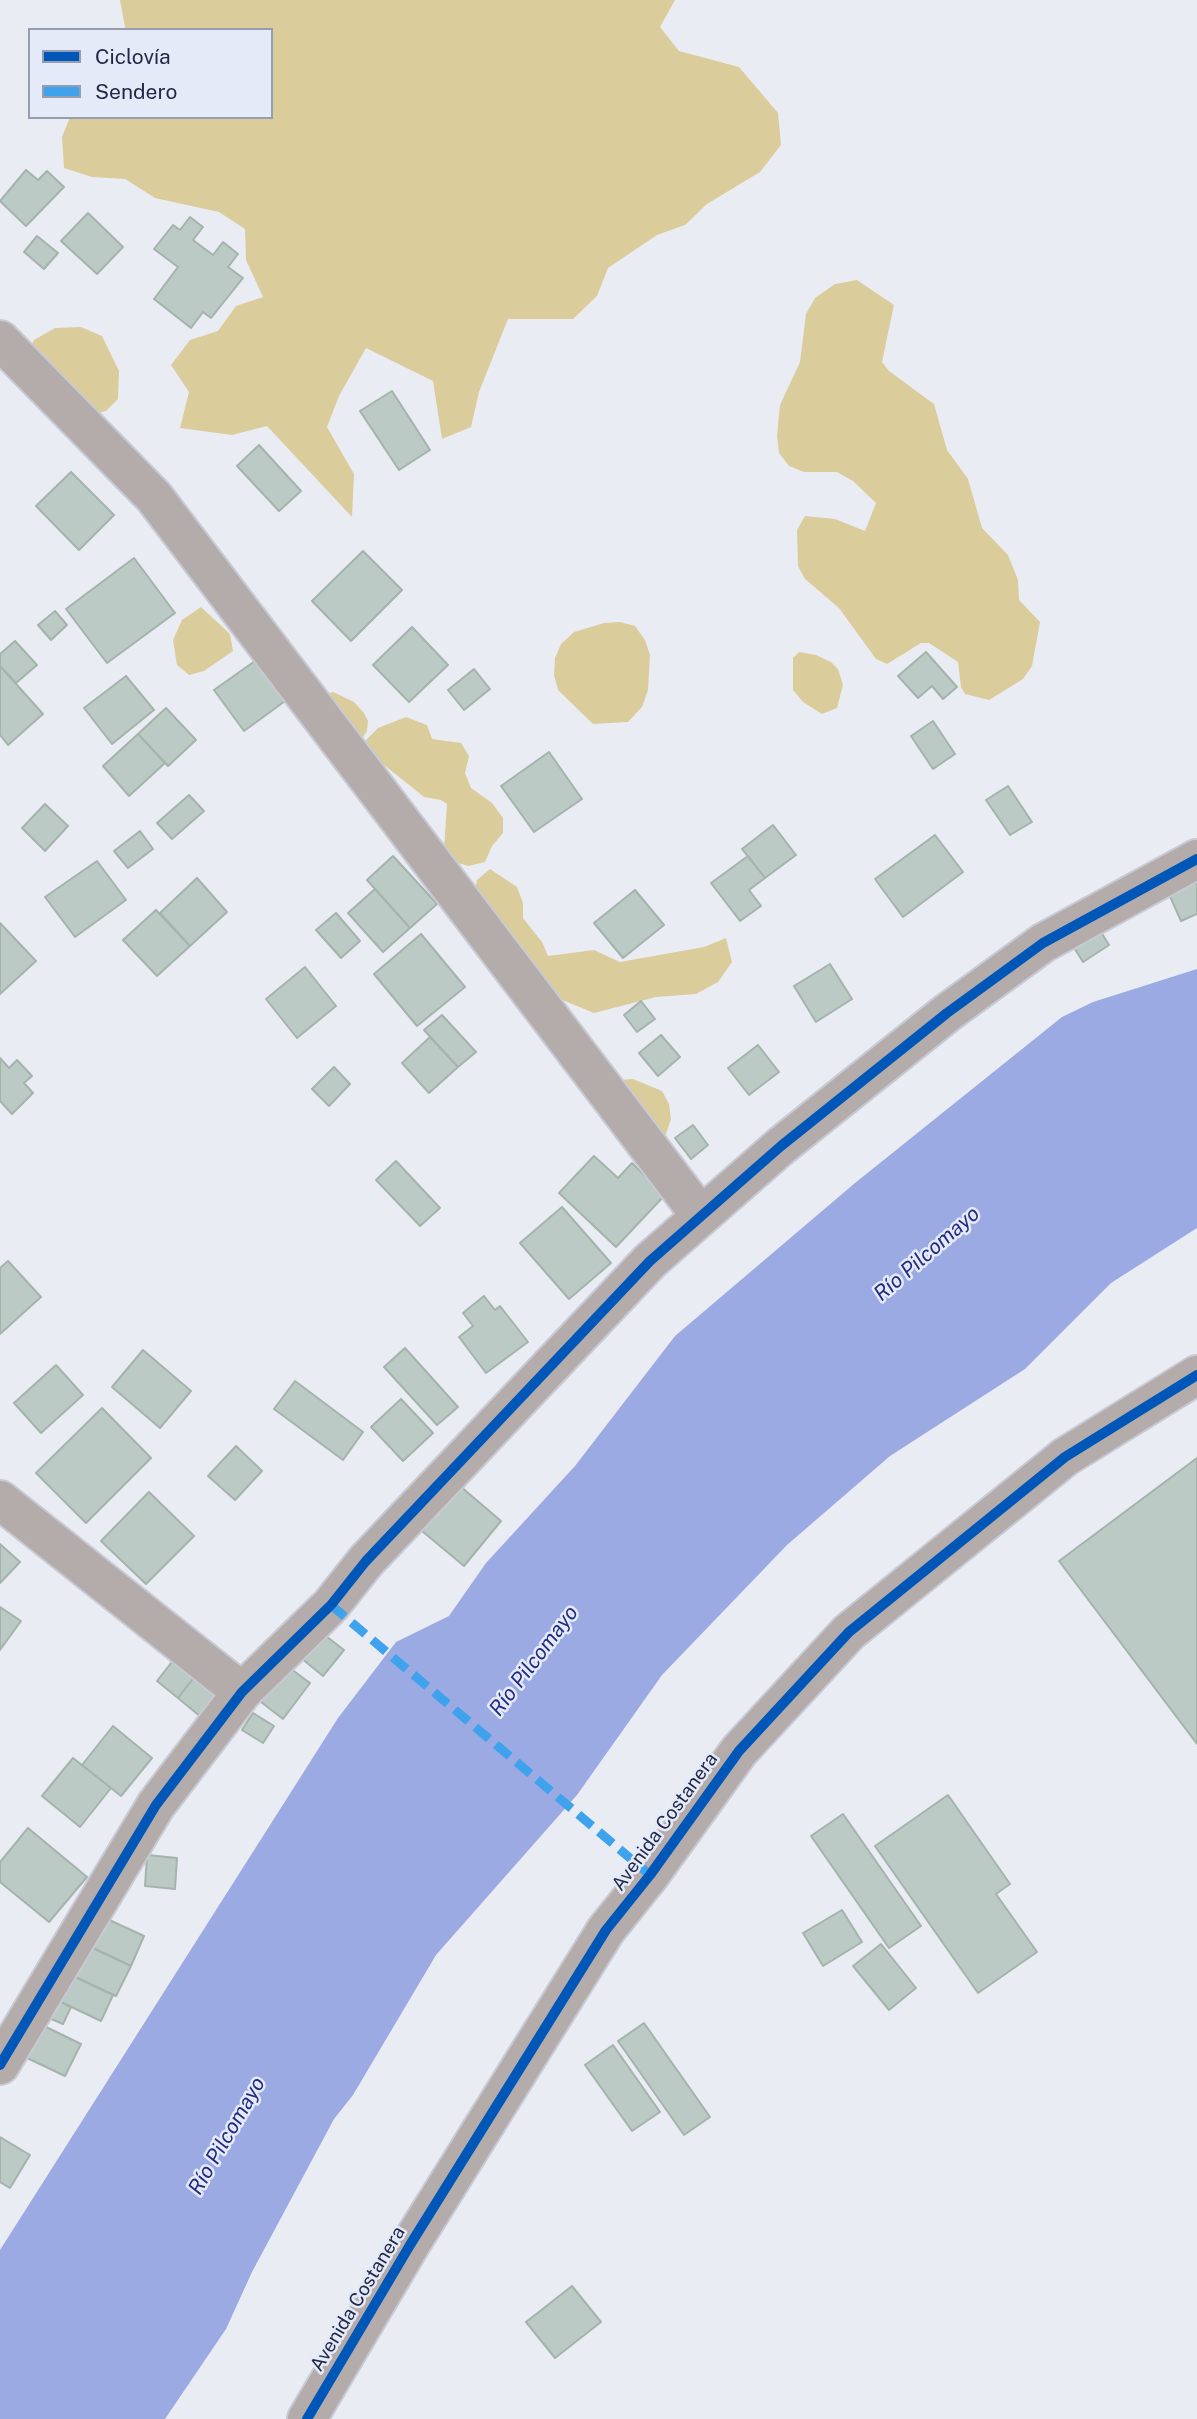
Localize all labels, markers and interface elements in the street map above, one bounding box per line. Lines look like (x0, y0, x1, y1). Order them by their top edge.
legend (28, 28, 273, 119)
text: Ciclovía (95, 44, 171, 69)
text: Sendero (95, 79, 177, 104)
water label: Río Pilcomayo (869, 1201, 985, 1307)
water label: Río Pilcomayo (484, 1601, 584, 1721)
street label: Avenida Costanera (607, 1749, 723, 1895)
water label: Río Pilcomayo (183, 2073, 271, 2199)
street label: Avenida Costanera (306, 2222, 410, 2376)

